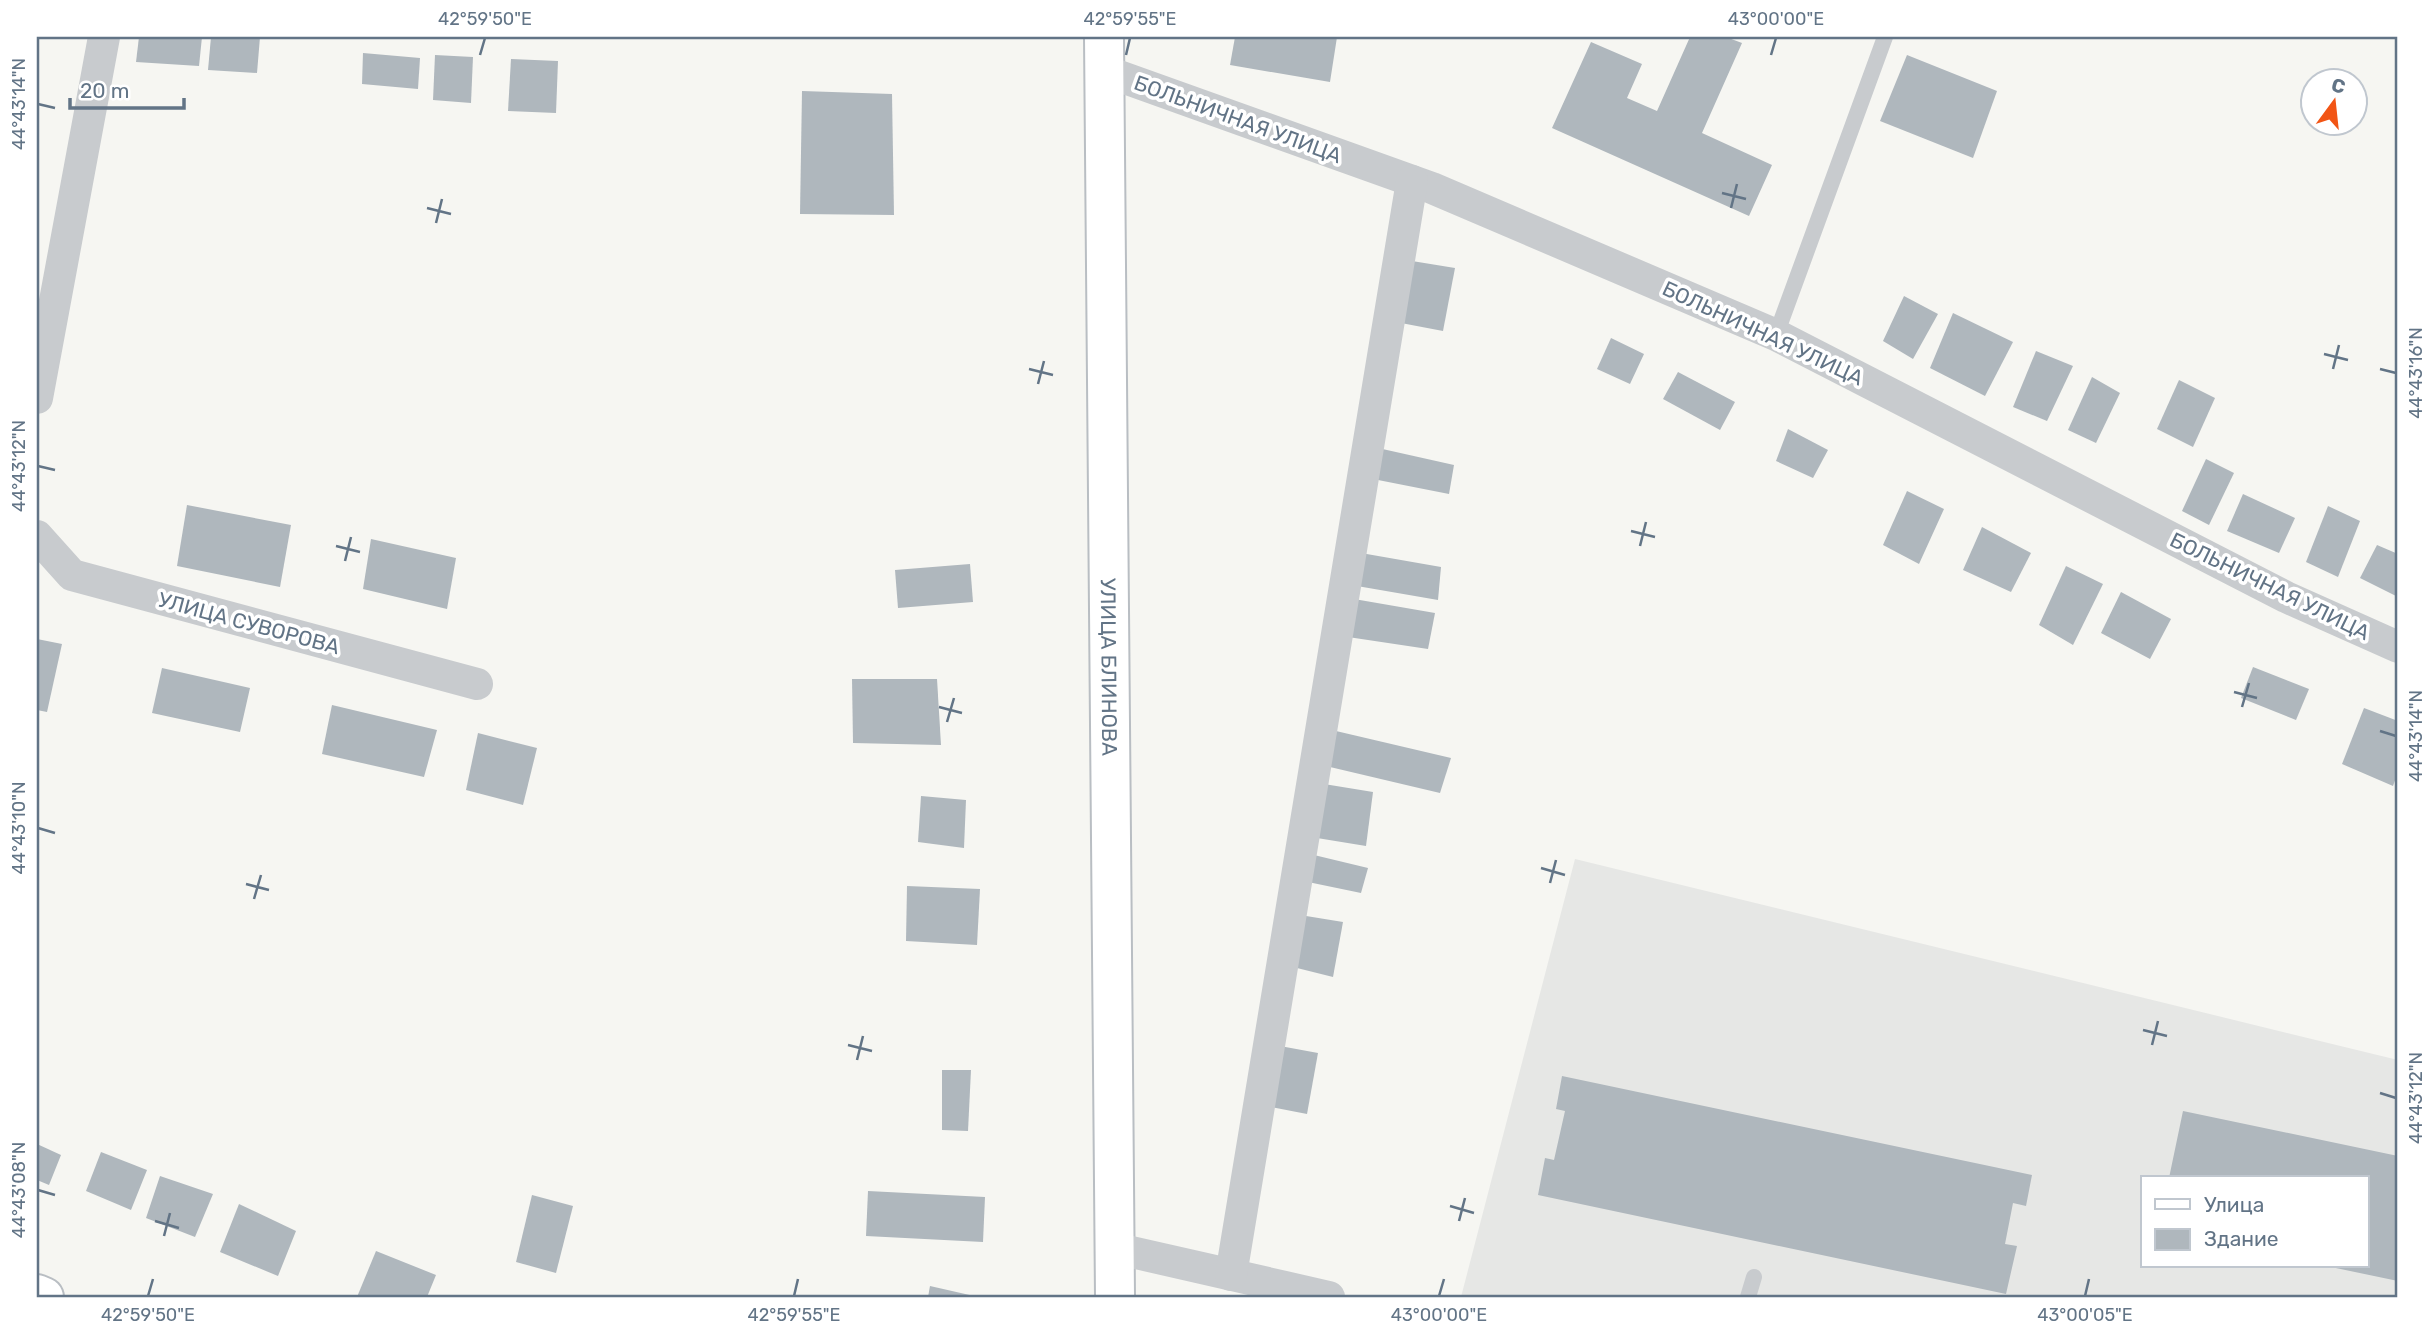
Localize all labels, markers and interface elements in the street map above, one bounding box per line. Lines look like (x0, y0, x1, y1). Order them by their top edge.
text: 42°59'50"E (438, 8, 532, 30)
text: 42°59'55"E (1083, 8, 1177, 30)
text: 43°00'00"E (1728, 8, 1824, 30)
text: 44°43'14"N (8, 58, 30, 150)
scale bar (70, 66, 184, 110)
north arrow (2298, 66, 2368, 136)
street label: БОЛЬНИЧНАЯ УЛИЦА (1131, 70, 1345, 168)
text: С (2329, 73, 2348, 99)
text: 20 m (80, 78, 129, 103)
street label: БОЛЬНИЧНАЯ УЛИЦА (1659, 275, 1867, 391)
text: 44°43'16"N (2405, 327, 2427, 419)
text: 44°43'12"N (8, 420, 30, 512)
street label: БОЛЬНИЧНАЯ УЛИЦА (2166, 527, 2374, 645)
street label: УЛИЦА БЛИНОВА (1096, 578, 1123, 756)
street label: УЛИЦА СУВОРОВА (155, 587, 343, 659)
text: 44°43'14"N (2405, 690, 2427, 782)
text: 44°43'10"N (8, 782, 30, 874)
text: 44°43'12"N (2405, 1052, 2427, 1144)
text: 44°43'08"N (8, 1142, 30, 1238)
legend (2141, 1176, 2368, 1268)
text: Улица (2204, 1192, 2264, 1217)
text: Здание (2204, 1226, 2279, 1251)
text: 42°59'50"E (101, 1304, 195, 1326)
text: 42°59'55"E (747, 1304, 841, 1326)
text: 43°00'00"E (1391, 1304, 1487, 1326)
text: 43°00'05"E (2037, 1304, 2133, 1326)

